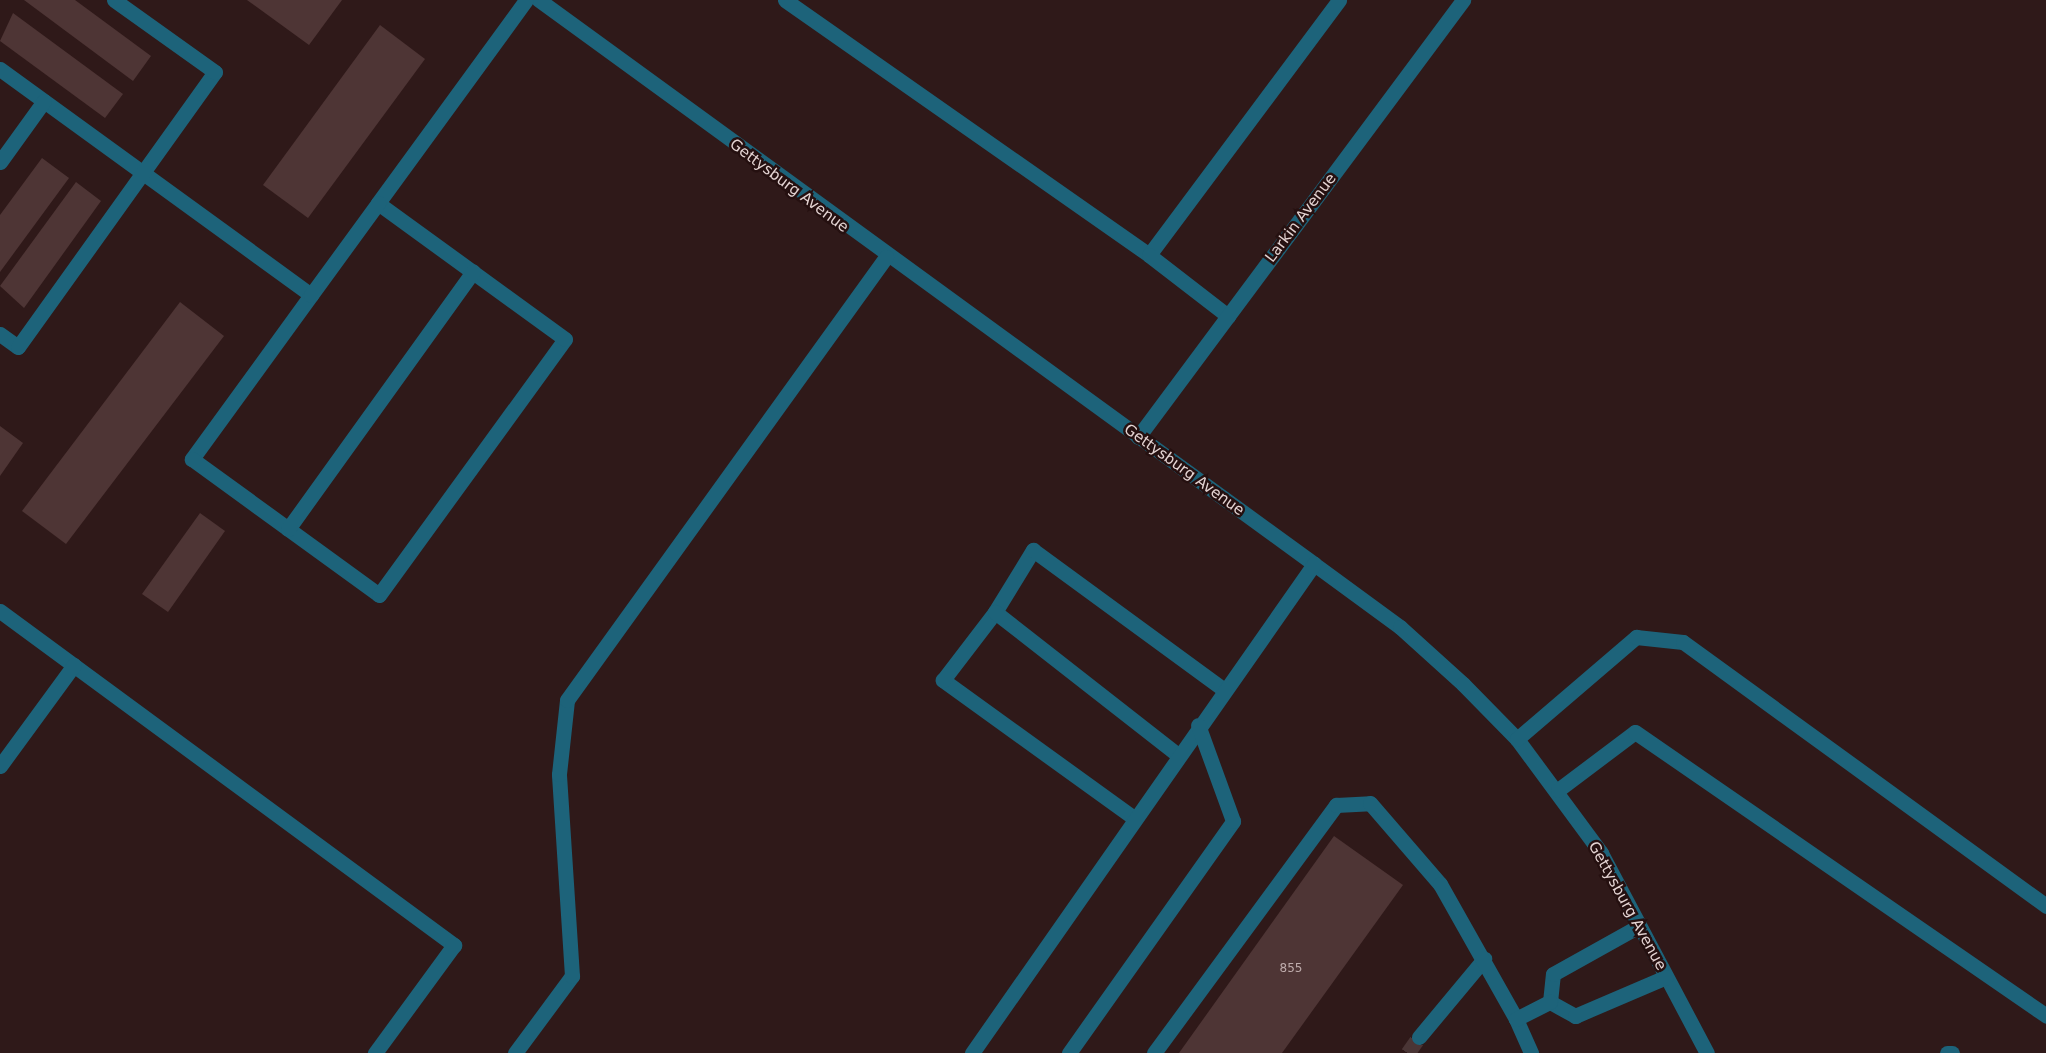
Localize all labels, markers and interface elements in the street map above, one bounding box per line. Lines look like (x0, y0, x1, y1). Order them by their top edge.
street label: Gettysburg Avenue (726, 135, 852, 237)
street label: Larkin Avenue (1262, 170, 1340, 266)
street label: Gettysburg Avenue (1120, 420, 1248, 520)
street label: Gettysburg Avenue (1584, 839, 1670, 973)
house number: 855 (1280, 962, 1302, 976)

